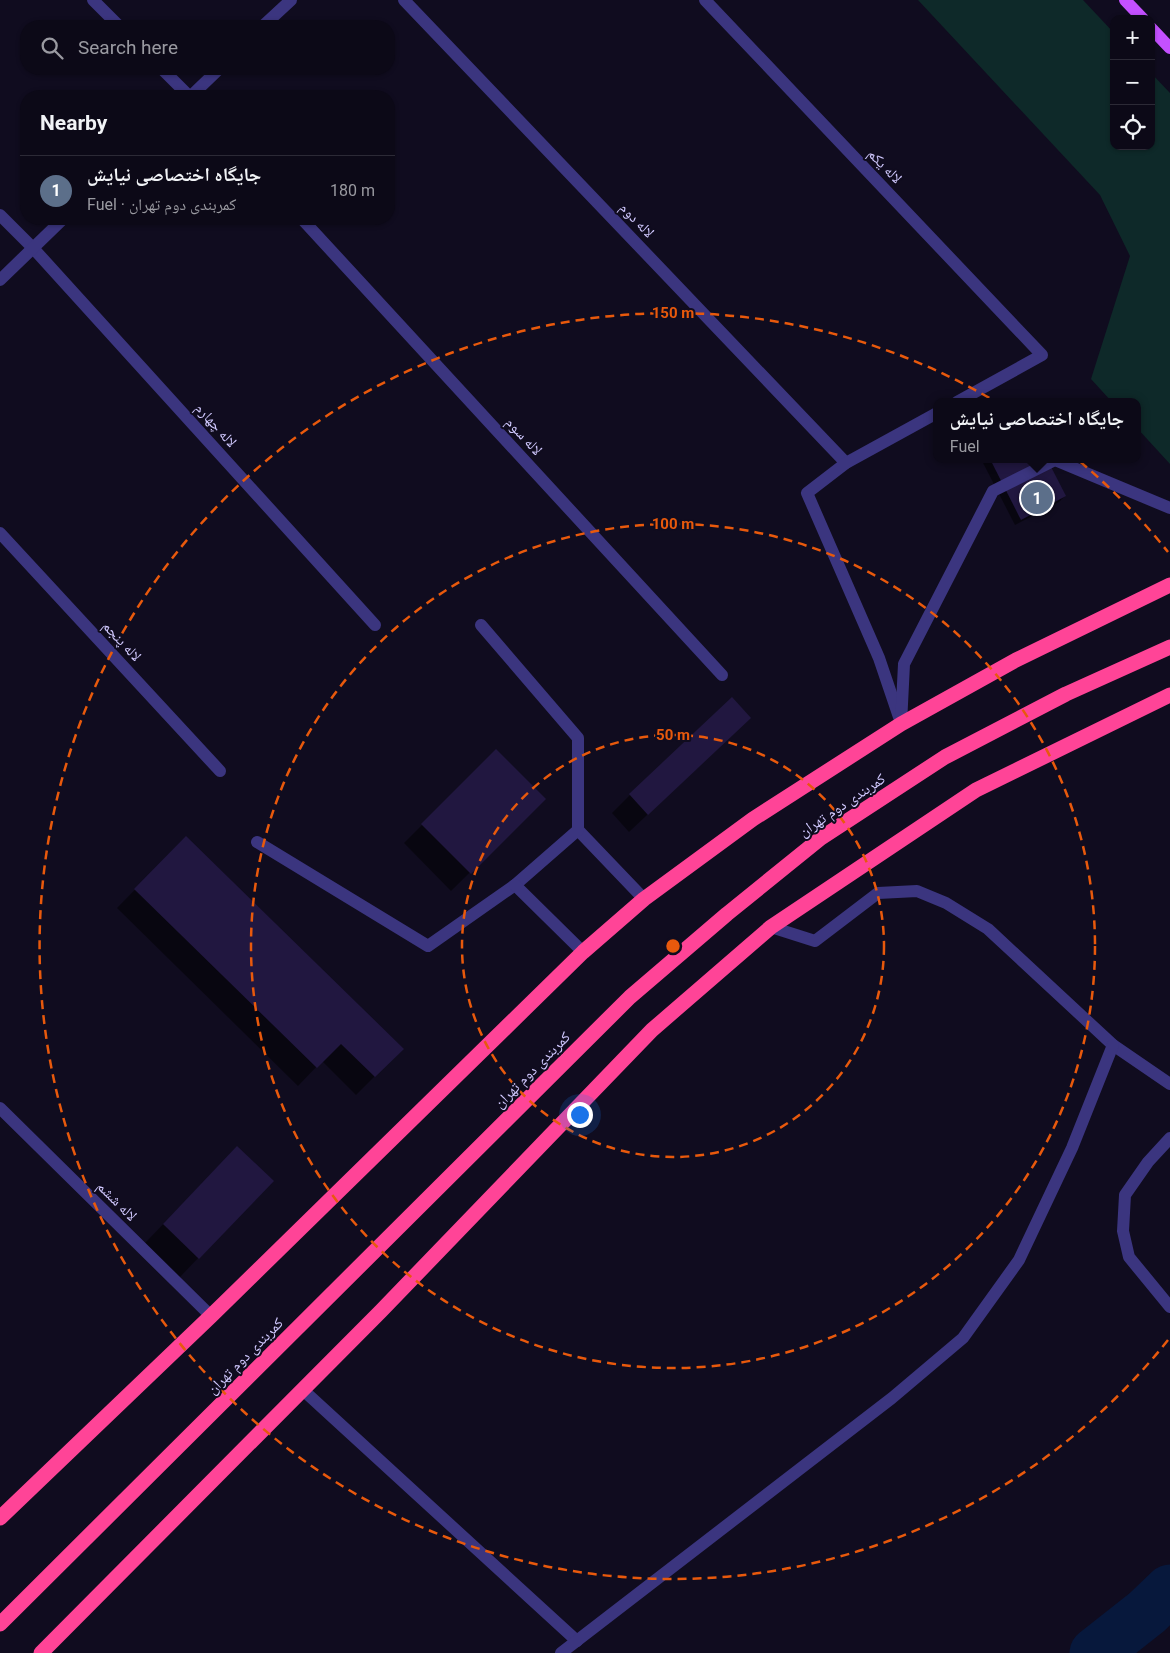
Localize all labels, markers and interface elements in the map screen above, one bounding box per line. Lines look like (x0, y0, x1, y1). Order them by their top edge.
map controls (1110, 15, 1155, 150)
button: + (1110, 15, 1155, 60)
search box (20, 20, 395, 75)
icon: search (38, 34, 66, 62)
text: Search here (78, 36, 178, 59)
button: − (1110, 60, 1155, 105)
button: locate (1110, 105, 1155, 150)
text: Nearby (40, 111, 107, 135)
street label: لاله یکم (863, 145, 906, 188)
text: جایگاه اختصاصی نیایش (87, 163, 261, 186)
text: 1 (51, 181, 61, 200)
text: 180 m (330, 181, 375, 200)
text: Fuel · کمربندی دوم تهران (87, 195, 236, 214)
street label: لاله دوم (615, 199, 658, 242)
text: 150 m (652, 304, 694, 322)
popup (933, 398, 1141, 463)
street label: لاله چهارم (191, 399, 241, 452)
text: جایگاه اختصاصی نیایش (950, 407, 1124, 430)
street label: لاله سوم (501, 413, 546, 460)
text: Fuel (950, 437, 980, 456)
pin: 1 (1021, 479, 1053, 517)
text: 100 m (652, 515, 694, 533)
street label: لاله پنجم (98, 617, 145, 666)
text: 50 m (656, 726, 690, 744)
street label: کمربندی دوم تهران (795, 769, 889, 841)
centre of rings (664, 937, 682, 955)
street label: کمربندی دوم تهران (490, 1028, 575, 1113)
your location (567, 1102, 593, 1128)
street label: لاله ششم (93, 1177, 141, 1225)
street label: کمربندی دوم تهران (203, 1314, 288, 1399)

